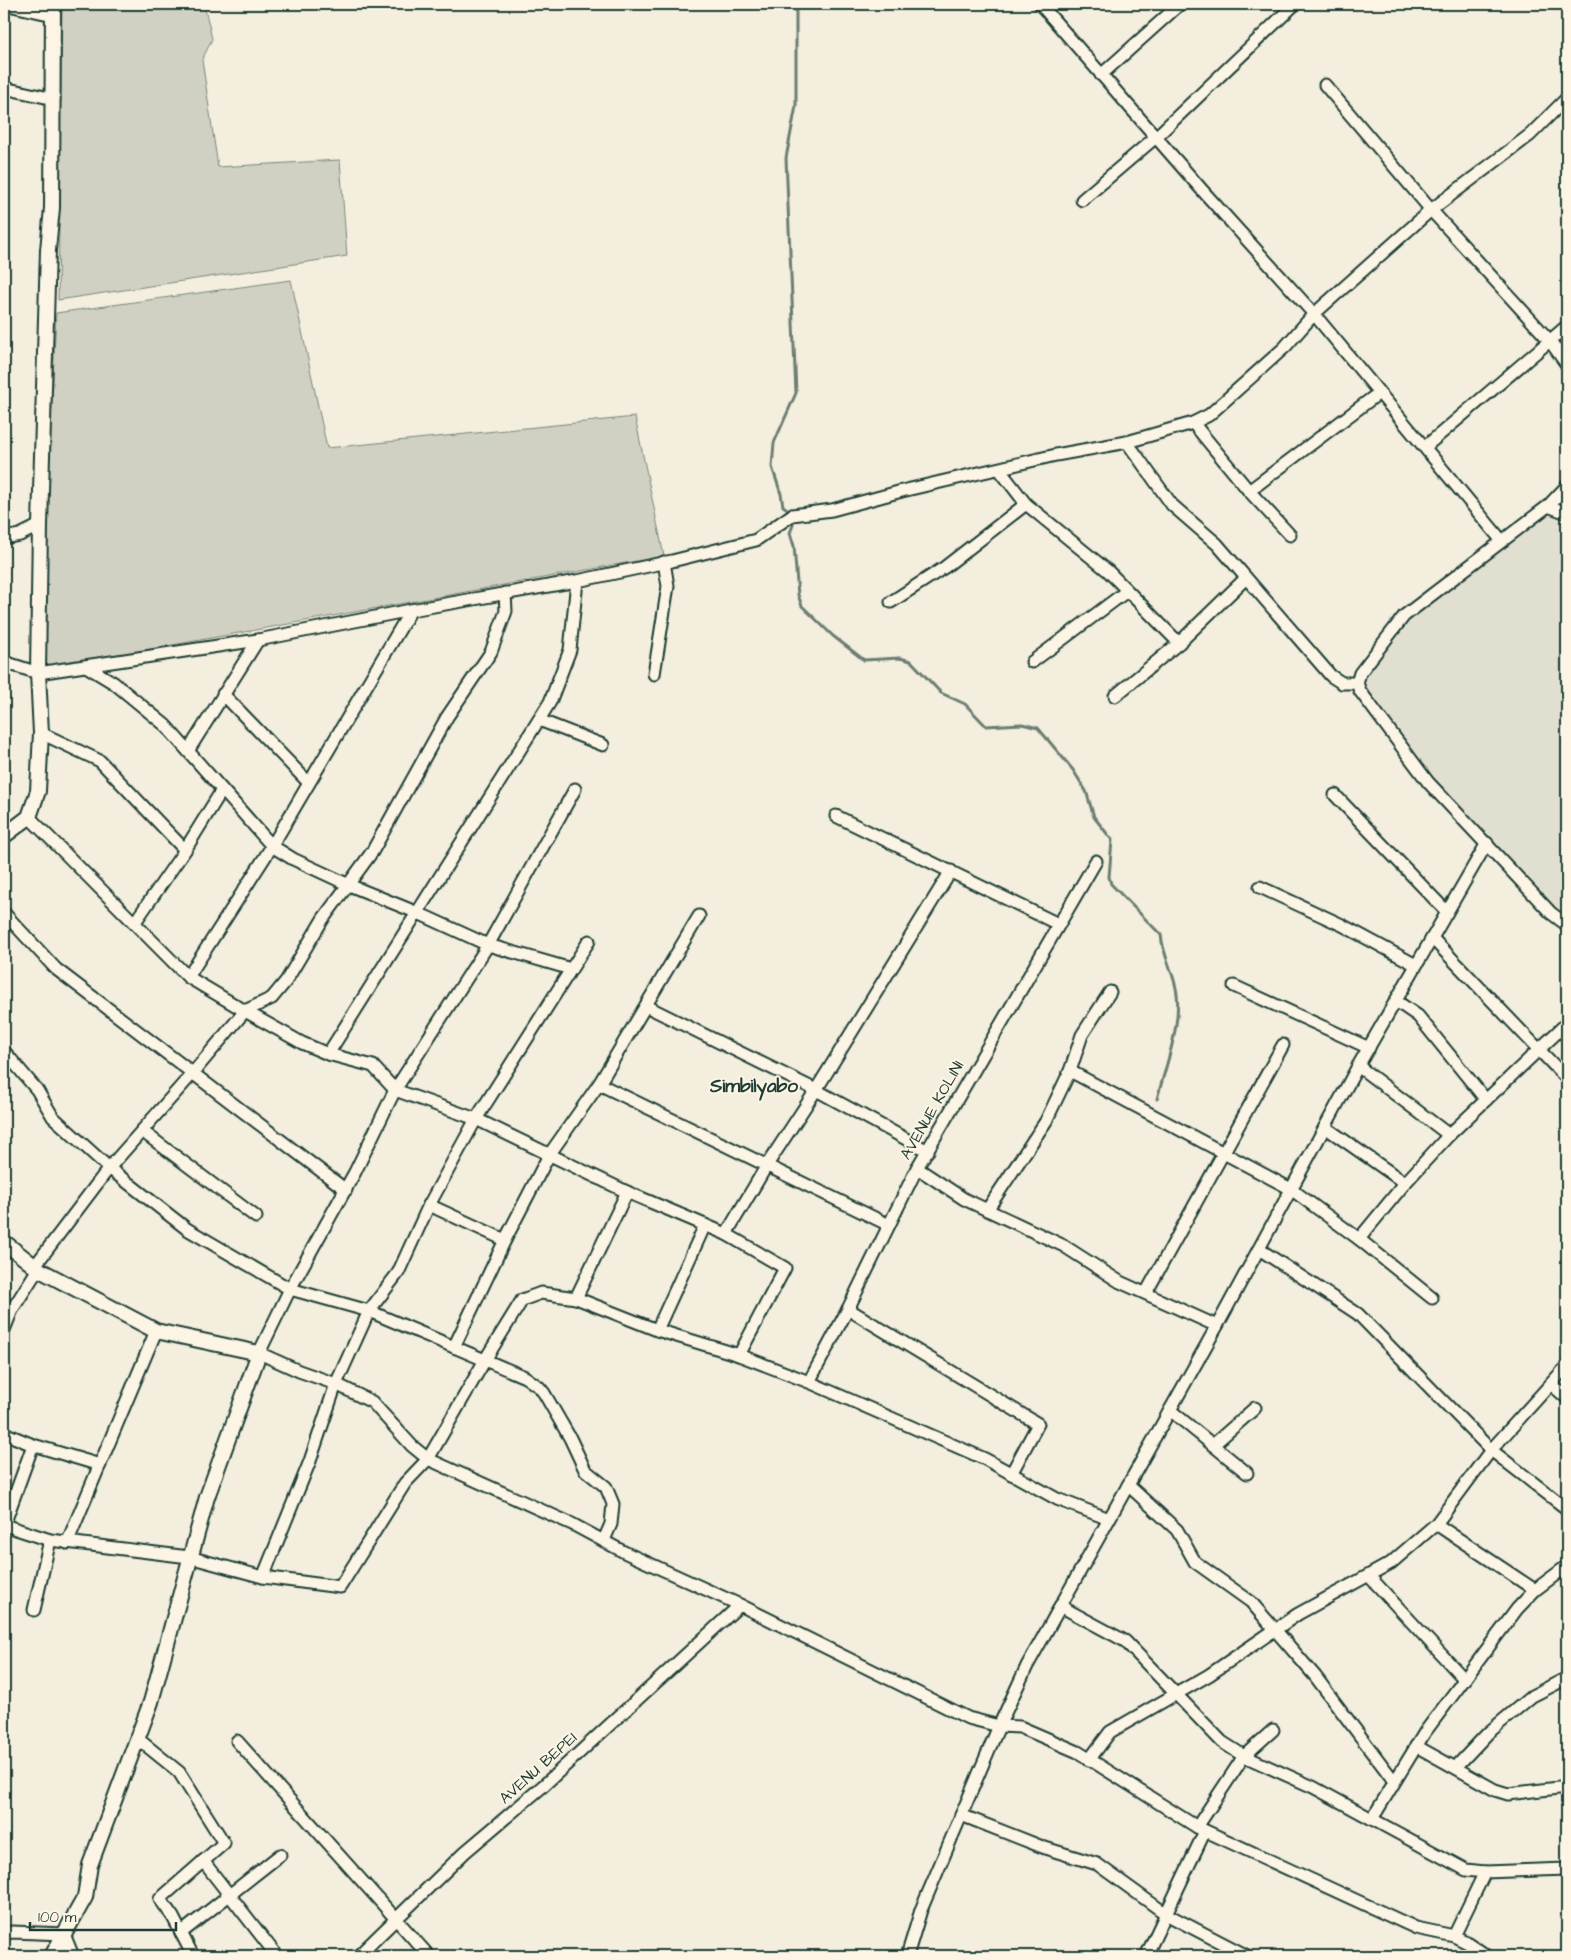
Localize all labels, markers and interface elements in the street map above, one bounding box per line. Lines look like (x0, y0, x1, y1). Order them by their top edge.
street label: AVENUE KOLINI (895, 1056, 969, 1164)
district label: Simbilyabo (709, 1073, 798, 1101)
street label: AVENU BEPEI (494, 1727, 582, 1809)
scale bar (30, 1900, 176, 1932)
text: 100 m (38, 1907, 77, 1928)

